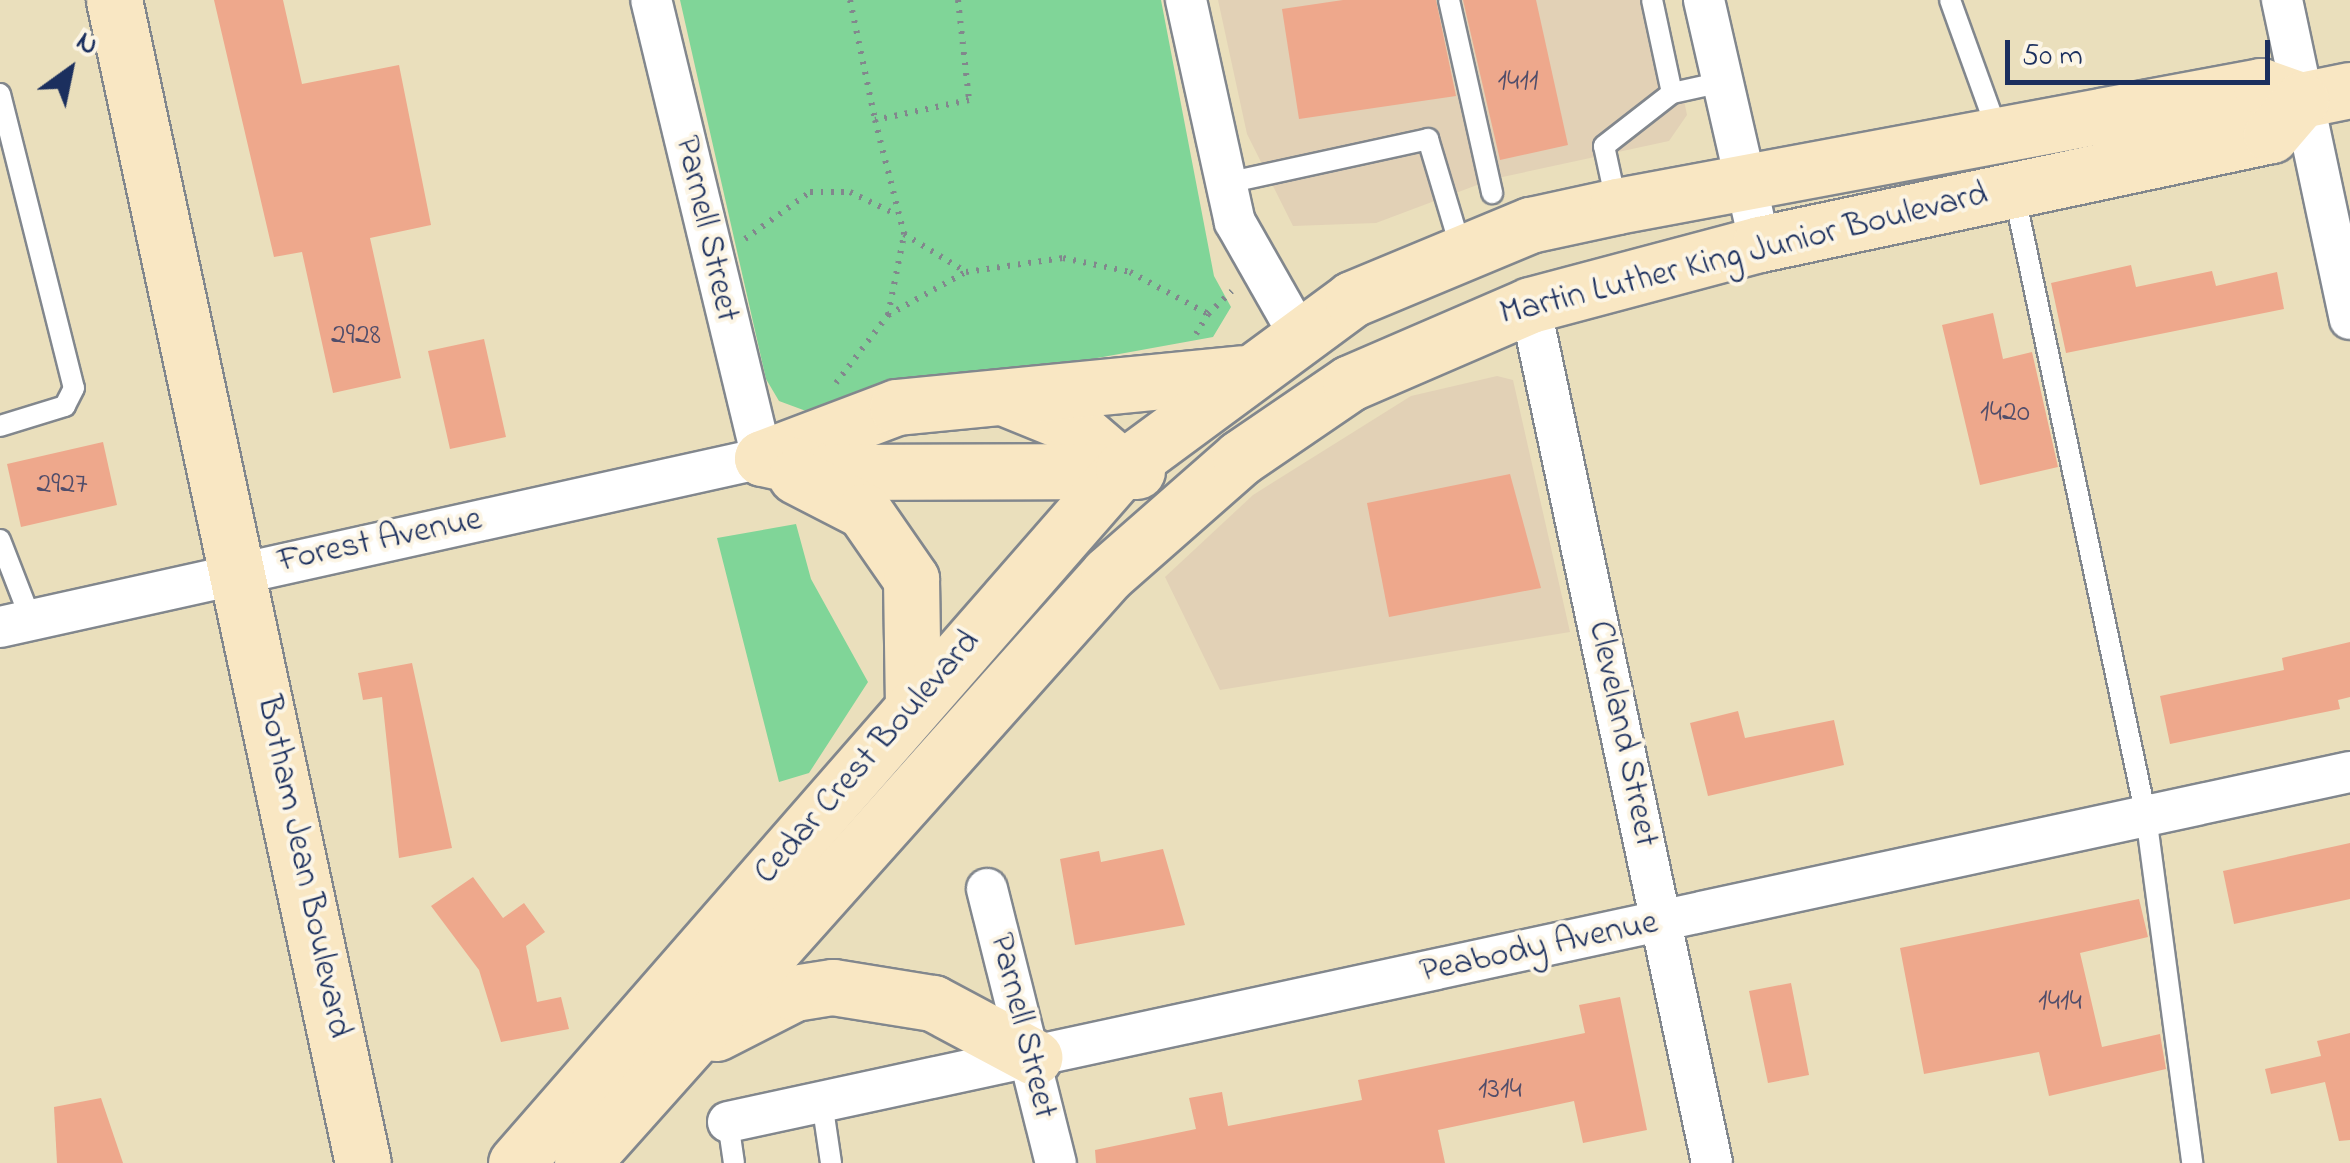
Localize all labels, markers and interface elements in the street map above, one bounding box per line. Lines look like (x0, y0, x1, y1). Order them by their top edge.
north arrow (20, 20, 120, 120)
scale bar (2010, 20, 2275, 82)
text: N (68, 22, 106, 67)
text: 50 m (2022, 35, 2083, 79)
house number: 1411 (1498, 64, 1538, 100)
street label: Parnell Street (664, 132, 748, 326)
street label: Martin Luther King Junior Boulevard (1496, 174, 1992, 336)
house number: 2928 (331, 318, 381, 354)
house number: 1420 (1980, 395, 2030, 431)
house number: 2927 (36, 467, 88, 503)
street label: Forest Avenue (274, 499, 486, 583)
street label: Cleveland Street (1578, 617, 1666, 851)
street label: Cedar Crest Boulevard (746, 622, 990, 894)
street label: Botham Jean Boulevard (246, 692, 360, 1042)
street label: Peabody Avenue (1416, 902, 1662, 994)
street label: Parnell Street (979, 929, 1065, 1123)
house number: 1414 (2038, 984, 2082, 1020)
house number: 1314 (1478, 1072, 1522, 1108)

